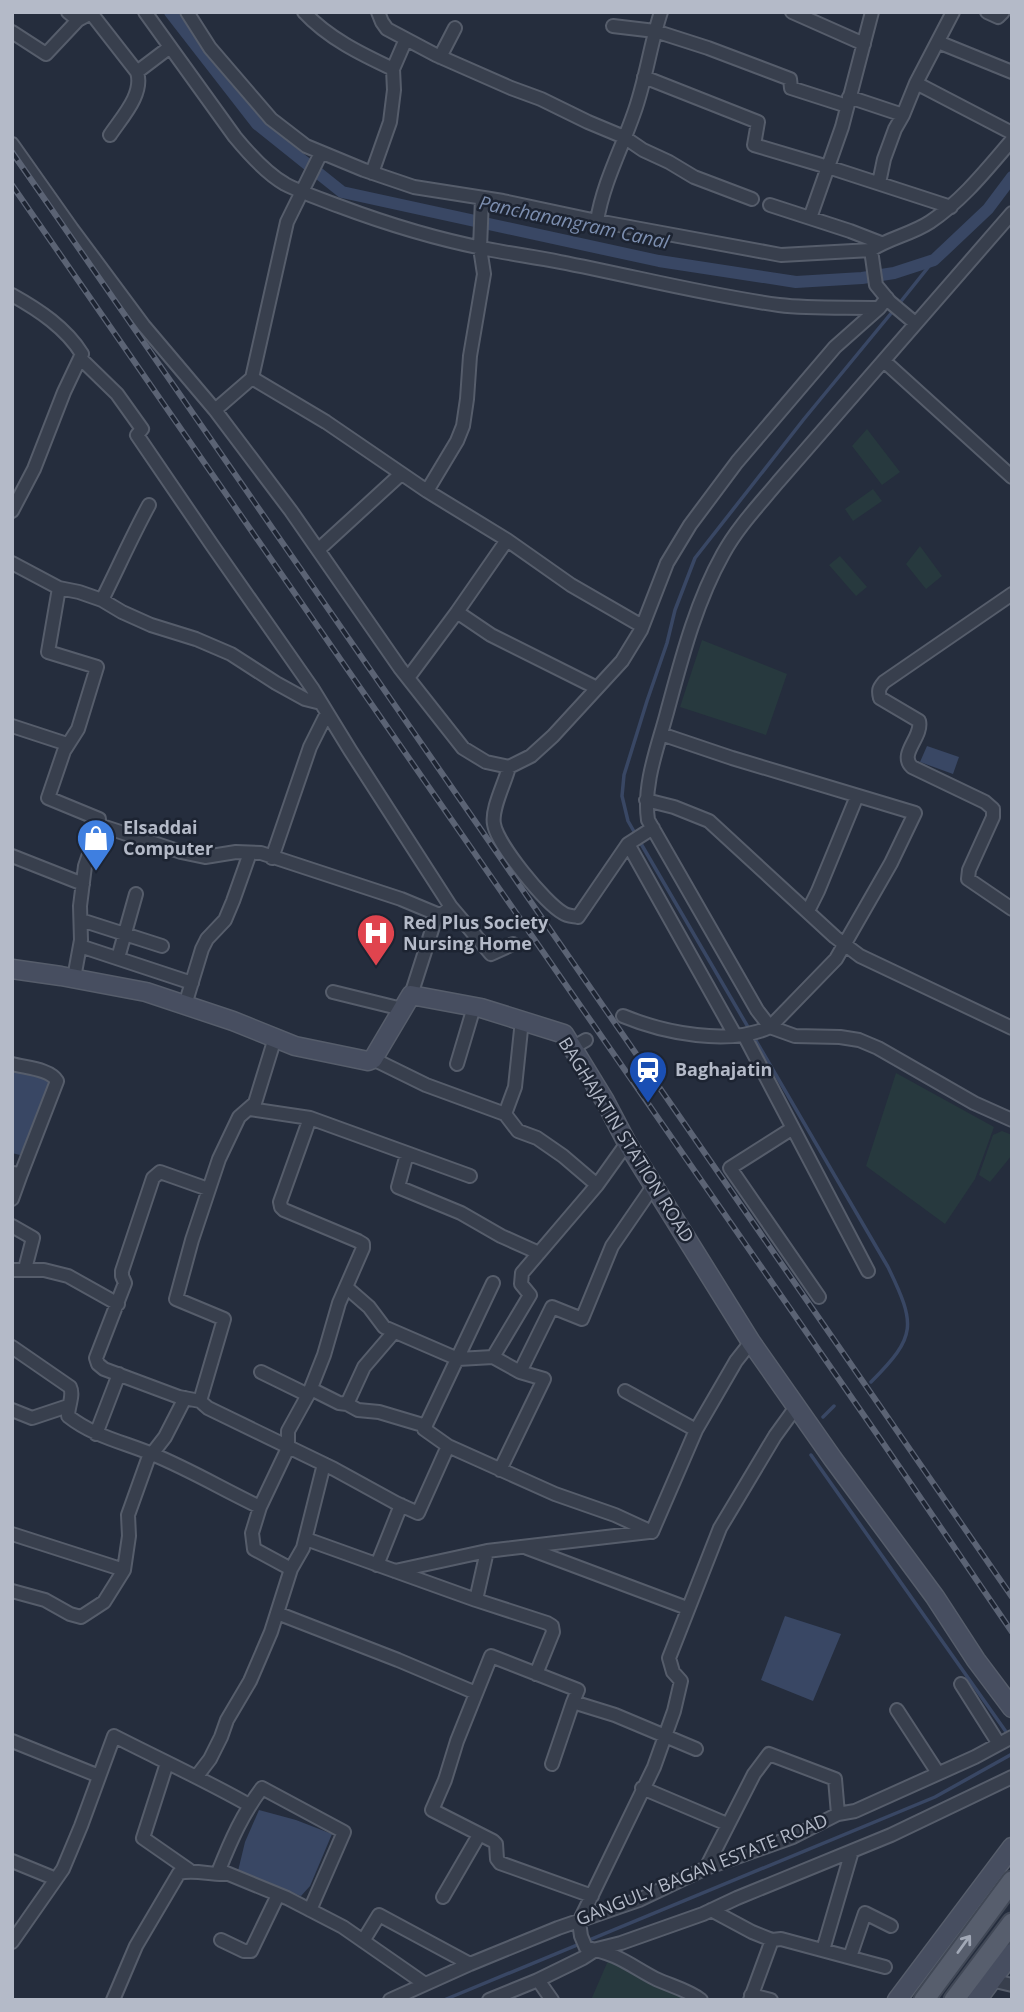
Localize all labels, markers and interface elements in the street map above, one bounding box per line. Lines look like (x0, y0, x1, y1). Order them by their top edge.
water label: Panchanangram Canal (477, 189, 672, 255)
place label: Elsaddai Computer (123, 815, 213, 860)
shop icon: Elsaddai Computer (75, 817, 117, 872)
place label: Red Plus Society Nursing Home (403, 910, 549, 955)
hospital icon: Red Plus Society Nursing Home (355, 912, 397, 967)
street label: BAGHAJATIN STATION ROAD (554, 1032, 700, 1247)
station icon: Baghajatin (627, 1049, 669, 1104)
place label: Baghajatin (675, 1057, 772, 1081)
street label: GANGULY BAGAN ESTATE ROAD (572, 1807, 831, 1931)
one-way arrow (956, 1935, 971, 1954)

